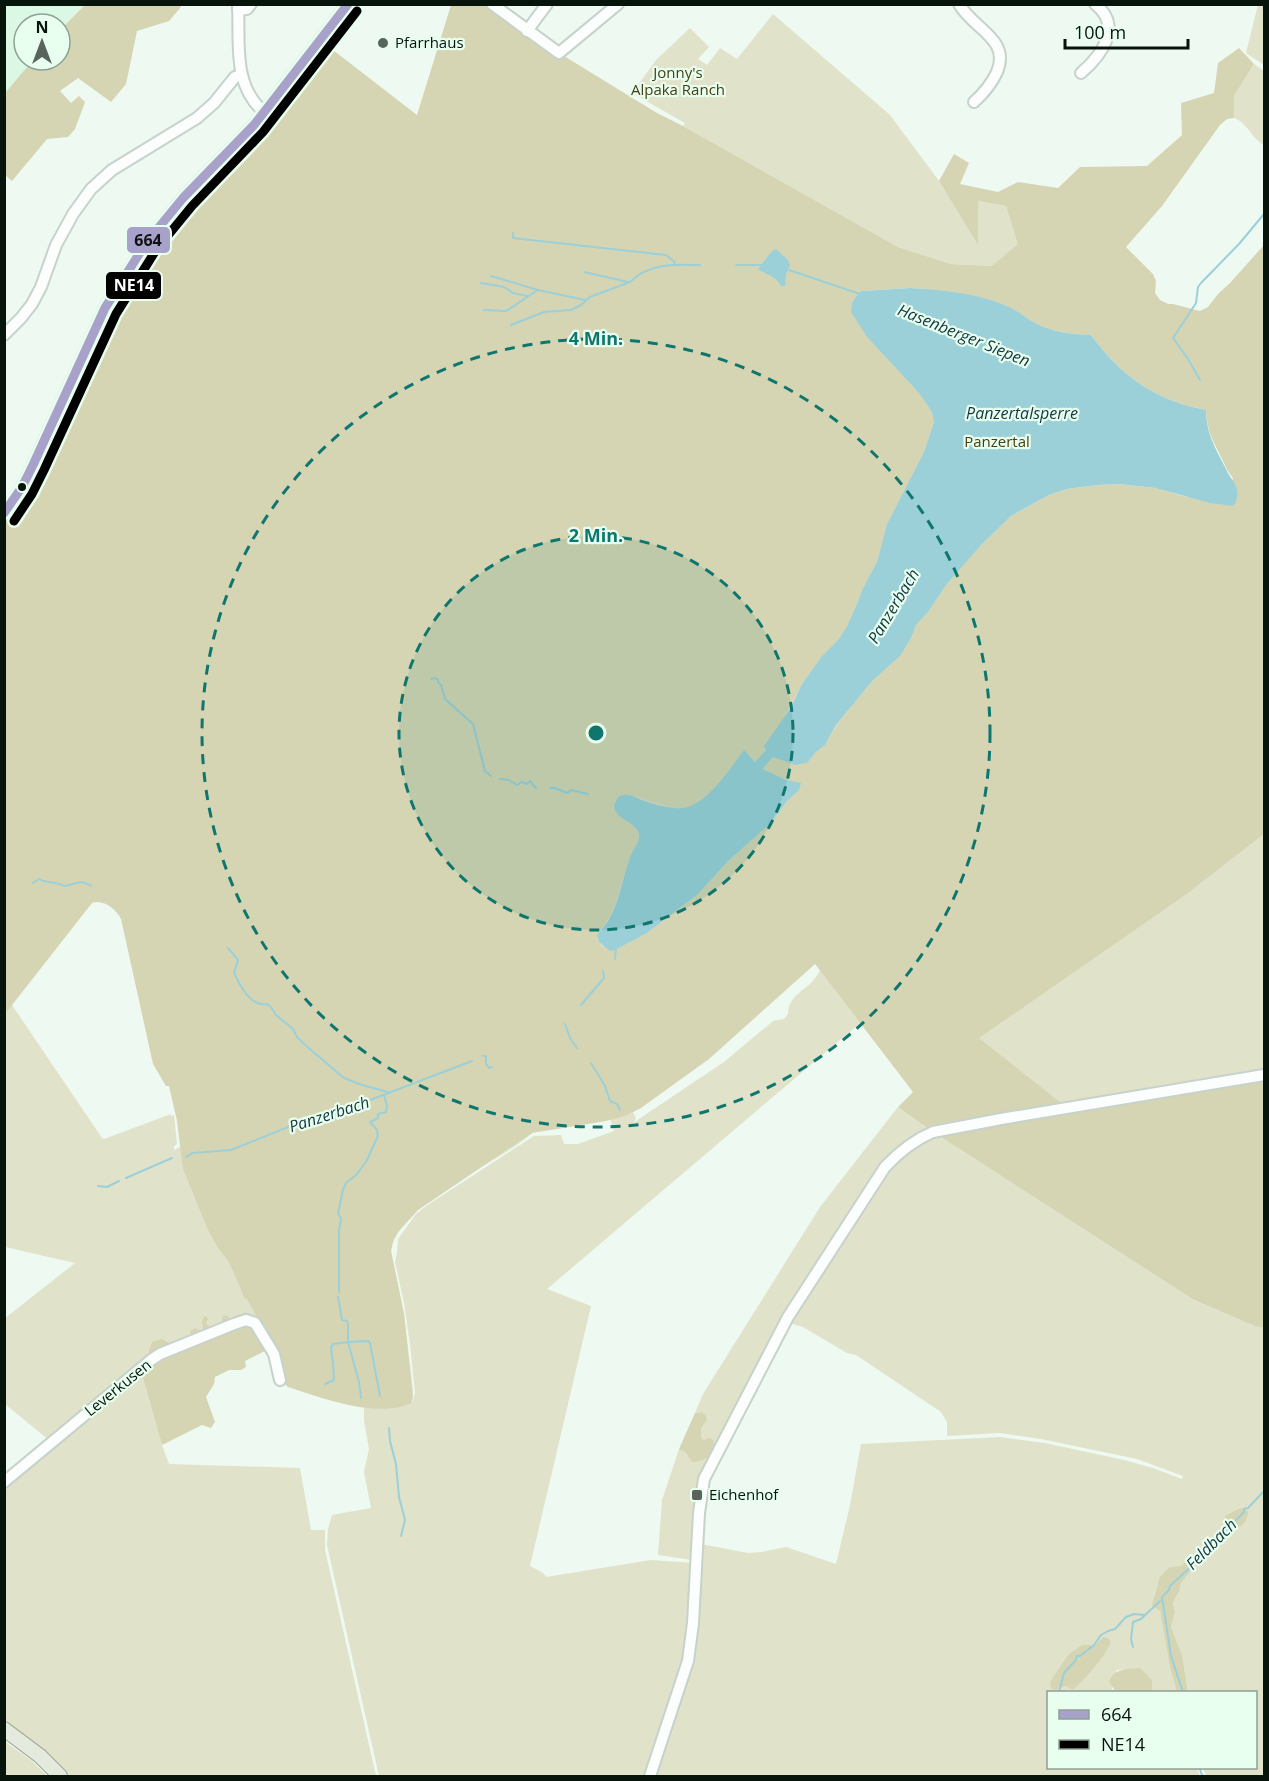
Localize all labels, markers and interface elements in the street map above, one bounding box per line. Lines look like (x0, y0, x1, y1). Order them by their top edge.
north arrow (12, 12, 72, 72)
scale bar (1065, 12, 1188, 50)
text: N (35, 16, 49, 38)
text: 100 m (1074, 20, 1126, 44)
place label: Pfarrhaus (395, 32, 464, 52)
marker: Pfarrhaus (376, 36, 390, 50)
park label: Jonny's Alpaka Ranch (631, 62, 725, 99)
line badge: 664 (126, 226, 171, 254)
text: 664 (134, 229, 162, 251)
line badge: NE14 (105, 271, 162, 300)
text: NE14 (114, 274, 154, 296)
water label: Hasenberger Siepen (895, 298, 1033, 372)
text: 4 Min. (569, 326, 623, 350)
water label: Panzertalsperre (966, 402, 1078, 424)
park label: Panzertal (964, 431, 1030, 451)
unlabelled marker (16, 481, 28, 493)
text: 2 Min. (569, 523, 623, 547)
water label: Panzerbach (862, 565, 924, 647)
centre of rings (586, 723, 606, 743)
water label: Panzerbach (286, 1091, 372, 1137)
street label: Leverkusen (80, 1354, 155, 1420)
place label: Eichenhof (709, 1484, 779, 1504)
marker: Eichenhof (690, 1488, 704, 1502)
water label: Feldbach (1181, 1514, 1241, 1574)
legend (1047, 1691, 1257, 1769)
text: 664 (1101, 1702, 1132, 1726)
text: NE14 (1101, 1732, 1145, 1756)

